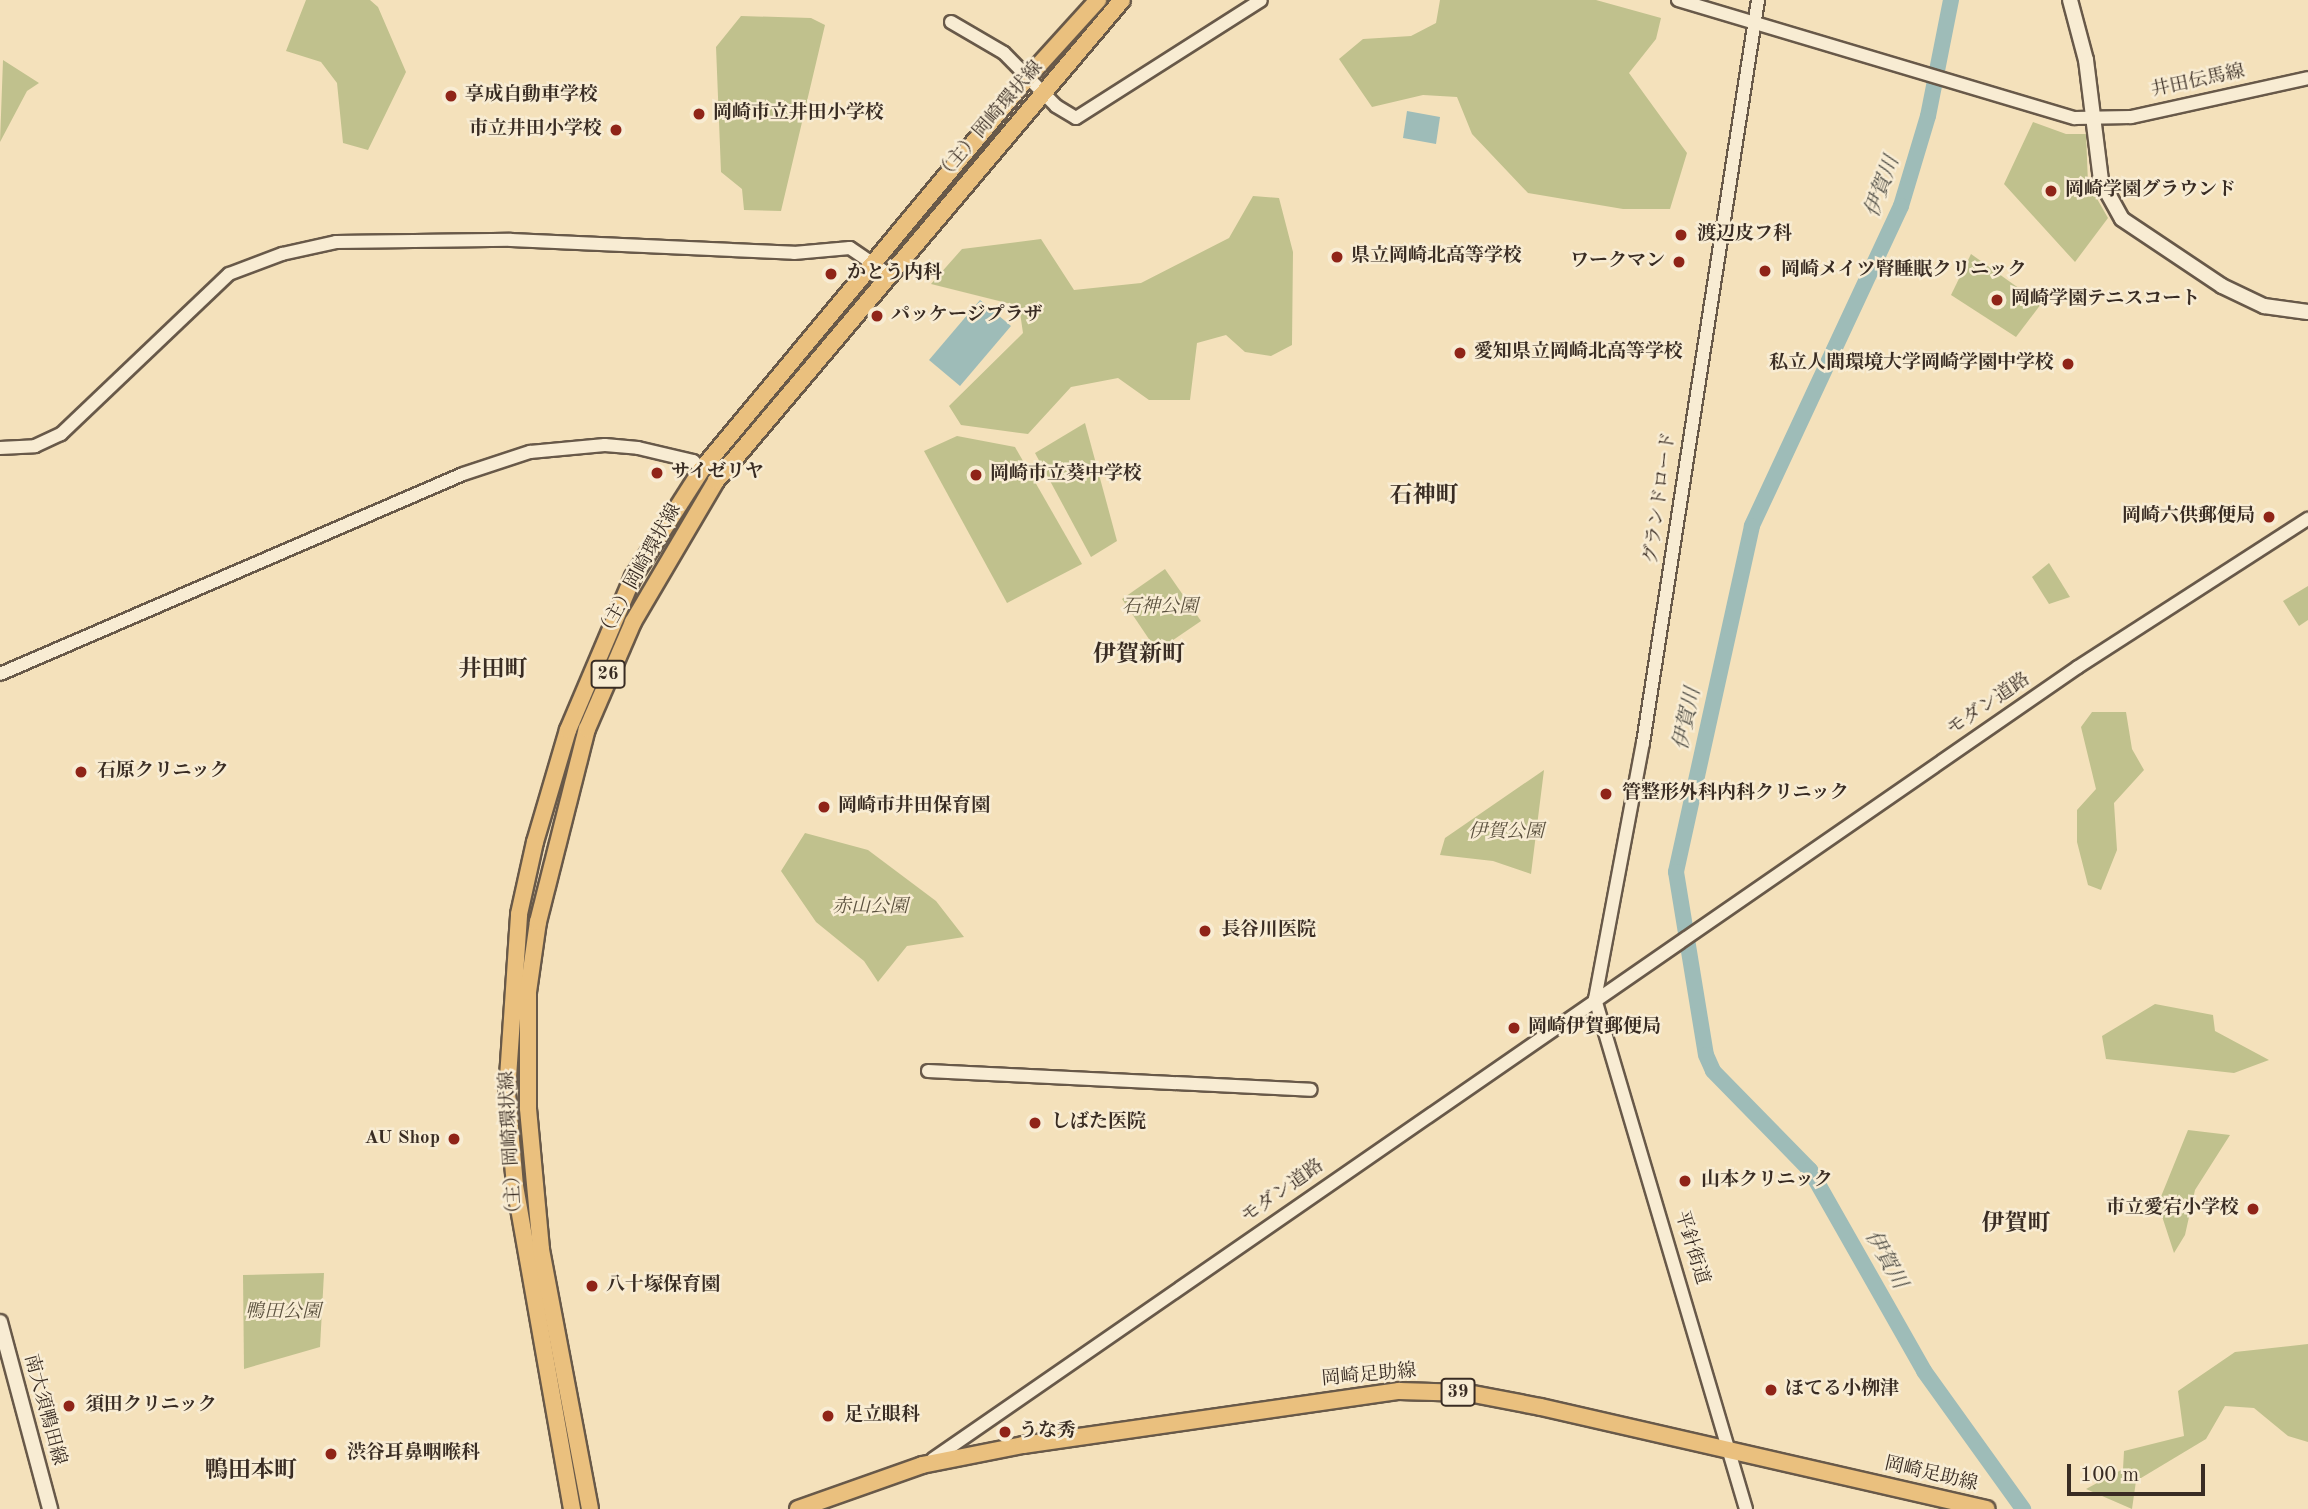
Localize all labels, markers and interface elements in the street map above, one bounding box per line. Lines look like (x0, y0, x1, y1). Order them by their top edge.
street label: （主）岡崎環状線 (932, 57, 1048, 187)
street label: 井田伝馬線 (2149, 61, 2247, 103)
place label: 享成自動車学校 (465, 85, 598, 107)
marker: 享成自動車学校 (443, 88, 459, 104)
place label: 岡崎市立井田小学校 (713, 103, 884, 125)
marker: 岡崎市立井田小学校 (691, 106, 707, 122)
place label: 市立井田小学校 (469, 119, 602, 141)
marker: 市立井田小学校 (608, 122, 624, 138)
water label: 伊賀川 (1860, 153, 1906, 221)
place label: 岡崎学園グラウンド (2065, 180, 2236, 202)
marker: 岡崎学園グラウンド (2043, 183, 2059, 199)
place label: 渡辺皮フ科 (1697, 224, 1792, 246)
marker: 渡辺皮フ科 (1671, 225, 1691, 245)
place label: 県立岡崎北高等学校 (1351, 246, 1522, 268)
marker: 県立岡崎北高等学校 (1329, 249, 1345, 265)
place label: ワークマン (1570, 251, 1665, 273)
marker: ワークマン (1671, 254, 1687, 270)
place label: 岡崎メイツ腎睡眠クリニック (1781, 260, 2028, 282)
marker: 岡崎メイツ腎睡眠クリニック (1755, 261, 1775, 281)
place label: かとう内科 (847, 263, 942, 285)
marker: かとう内科 (821, 264, 841, 284)
place label: 岡崎学園テニスコート (2011, 289, 2201, 311)
marker: 岡崎学園テニスコート (1989, 292, 2005, 308)
place label: パッケージプラザ (891, 305, 1043, 327)
marker: パッケージプラザ (869, 308, 885, 324)
place label: 愛知県立岡崎北高等学校 (1474, 342, 1683, 364)
marker: 愛知県立岡崎北高等学校 (1452, 345, 1468, 361)
place label: 私立人間環境大学岡崎学園中学校 (1769, 353, 2054, 375)
marker: 私立人間環境大学岡崎学園中学校 (2060, 356, 2076, 372)
street label: グランドロード (1640, 431, 1682, 565)
place label: サイゼリヤ (671, 462, 766, 484)
place label: 岡崎市立葵中学校 (990, 464, 1142, 486)
marker: サイゼリヤ (649, 465, 665, 481)
marker: 岡崎市立葵中学校 (968, 467, 984, 483)
district label: 石神町 (1390, 482, 1458, 510)
street label: （主）岡崎環状線 (593, 500, 687, 644)
place label: 岡崎六供郵便局 (2122, 506, 2255, 528)
marker: 岡崎六供郵便局 (2261, 509, 2277, 525)
park label: 石神公園 (1122, 597, 1198, 619)
district label: 伊賀新町 (1093, 641, 1185, 669)
district label: 井田町 (459, 656, 527, 684)
road number: 26 (590, 660, 626, 688)
street label: モダン道路 (1943, 669, 2035, 741)
water label: 伊賀川 (1669, 686, 1707, 752)
place label: 石原クリニック (97, 761, 230, 783)
marker: 石原クリニック (71, 762, 91, 782)
place label: 管整形外科内科クリニック (1622, 783, 1850, 805)
marker: 管整形外科内科クリニック (1596, 784, 1616, 804)
place label: 岡崎市井田保育園 (838, 796, 990, 818)
marker: 岡崎市井田保育園 (816, 799, 832, 815)
park label: 伊賀公園 (1468, 822, 1544, 844)
park label: 赤山公園 (832, 897, 908, 919)
place label: 長谷川医院 (1221, 920, 1316, 942)
marker: 長谷川医院 (1195, 921, 1215, 941)
place label: 岡崎伊賀郵便局 (1528, 1017, 1661, 1039)
marker: 岡崎伊賀郵便局 (1506, 1020, 1522, 1036)
street label: （主）岡崎環状線 (497, 1071, 527, 1223)
place label: しばた医院 (1051, 1112, 1146, 1134)
marker: しばた医院 (1025, 1113, 1045, 1133)
place label: AU Shop (364, 1128, 440, 1150)
marker: AU Shop (446, 1131, 462, 1147)
street label: モダン道路 (1238, 1155, 1328, 1229)
place label: 山本クリニック (1701, 1170, 1834, 1192)
marker: 山本クリニック (1675, 1171, 1695, 1191)
place label: 市立愛宕小学校 (2106, 1198, 2239, 1220)
marker: 市立愛宕小学校 (2245, 1201, 2261, 1217)
street label: 平針街道 (1669, 1208, 1713, 1288)
district label: 伊賀町 (1982, 1210, 2050, 1238)
water label: 伊賀川 (1859, 1226, 1911, 1294)
place label: 八十塚保育園 (606, 1275, 720, 1297)
marker: 八十塚保育園 (584, 1278, 600, 1294)
park label: 鴨田公園 (245, 1302, 321, 1324)
street label: 南大須鴨田線 (18, 1352, 70, 1468)
street label: 岡崎足助線 (1321, 1361, 1417, 1391)
road number: 39 (1440, 1378, 1476, 1406)
place label: ほてる小栁津 (1785, 1379, 1899, 1401)
marker: ほてる小栁津 (1763, 1382, 1779, 1398)
place label: 須田クリニック (85, 1395, 218, 1417)
marker: 須田クリニック (59, 1396, 79, 1416)
place label: 足立眼科 (844, 1405, 920, 1427)
marker: 足立眼科 (818, 1406, 838, 1426)
place label: うな秀 (1019, 1421, 1076, 1443)
marker: うな秀 (997, 1424, 1013, 1440)
place label: 渋谷耳鼻咽喉科 (347, 1443, 480, 1465)
marker: 渋谷耳鼻咽喉科 (321, 1444, 341, 1464)
scale bar (2070, 1450, 2208, 1494)
street label: 岡崎足助線 (1882, 1453, 1980, 1497)
district label: 鴨田本町 (205, 1457, 297, 1485)
text: 100 m (2080, 1465, 2139, 1486)

